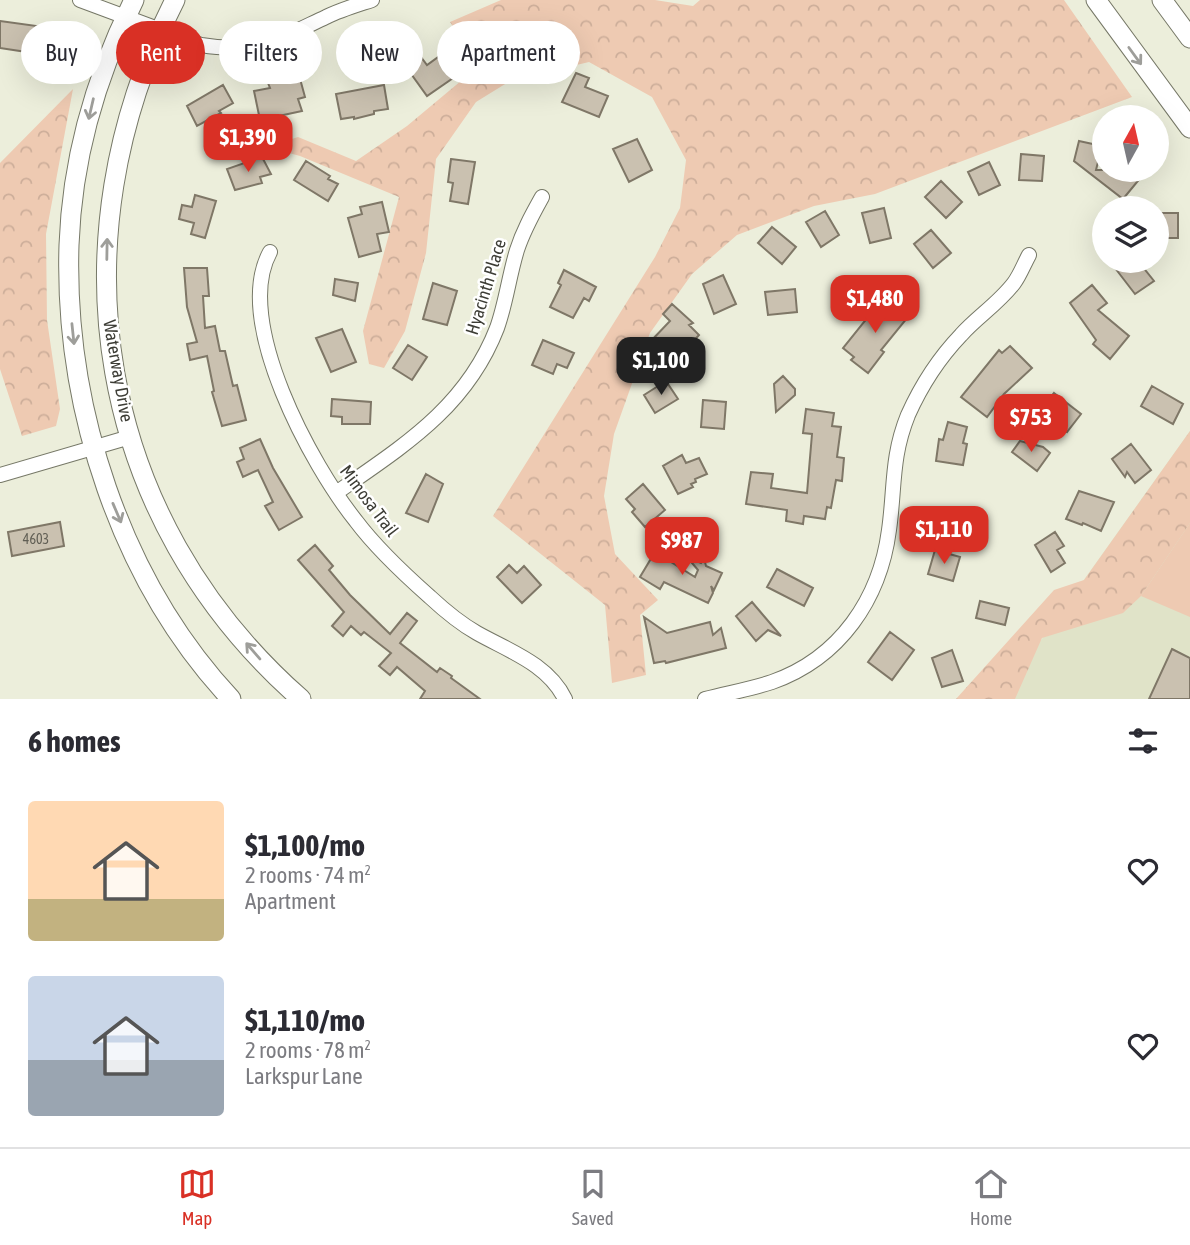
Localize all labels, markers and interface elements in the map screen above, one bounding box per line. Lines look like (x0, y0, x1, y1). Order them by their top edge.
chip: Buy (21, 21, 102, 84)
chip: Rent (116, 21, 205, 84)
chip: Filters (219, 21, 322, 84)
chip: New (336, 21, 423, 84)
chip: Apartment (437, 21, 580, 84)
one-way arrow (1128, 46, 1143, 65)
one-way arrow (84, 97, 97, 120)
north arrow (1092, 105, 1169, 182)
map controls (1092, 105, 1169, 273)
pin: $1,390 (191, 114, 305, 174)
text: $1,390 (220, 124, 277, 150)
button: layers (1092, 196, 1169, 273)
street label: Hyacinth Place (461, 237, 510, 337)
one-way arrow (100, 238, 113, 261)
pin: $1,480 (818, 276, 932, 335)
text: $1,480 (847, 285, 904, 311)
street label: Waterway Drive (99, 318, 138, 424)
one-way arrow (67, 322, 80, 345)
pin: $1,100 (604, 338, 718, 397)
text: $1,100 (633, 347, 690, 373)
pin: $753 (990, 394, 1072, 454)
text: $753 (1010, 404, 1052, 430)
street label: Mimosa Trail (336, 461, 403, 541)
one-way arrow (111, 502, 124, 523)
pin: $1,110 (887, 506, 1001, 566)
text: $1,110 (916, 516, 973, 542)
pin: $987 (641, 518, 723, 577)
text: $987 (661, 527, 703, 553)
house number: 4603 (23, 531, 49, 547)
one-way arrow (244, 643, 261, 660)
icon: filters (1124, 722, 1162, 760)
text: 6 homes (28, 724, 121, 758)
text: $1,100/mo (245, 828, 365, 862)
icon: home (84, 829, 168, 913)
icon: heart (1124, 852, 1162, 890)
text: 2 rooms · 74 m² (245, 862, 371, 888)
text: Apartment (245, 888, 336, 914)
text: $1,110/mo (245, 1003, 365, 1037)
icon: home (84, 1004, 168, 1088)
icon: heart (1124, 1027, 1162, 1065)
text: 2 rooms · 78 m² (245, 1037, 371, 1063)
text: Larkspur Lane (245, 1063, 363, 1089)
tab: Map (178, 1165, 216, 1229)
tab: Saved (572, 1165, 614, 1229)
tab: Home (970, 1165, 1012, 1229)

